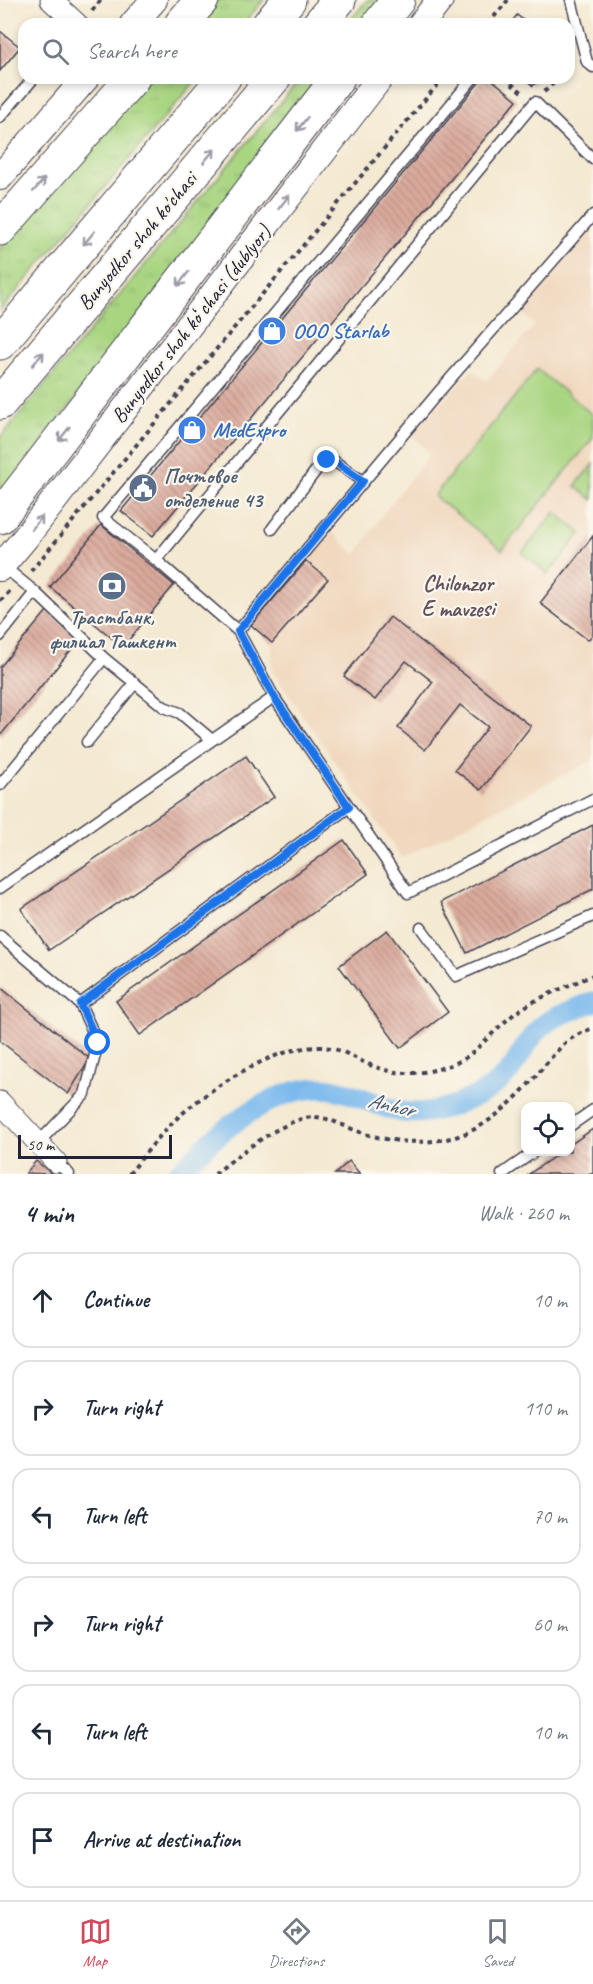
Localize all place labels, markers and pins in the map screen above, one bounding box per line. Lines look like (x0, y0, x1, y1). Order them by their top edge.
shop icon: ООО Starlab (256, 315, 288, 347)
place label: ООО Starlab (293, 318, 390, 344)
shop icon: MedExpro (176, 414, 208, 446)
place label: MedExpro (213, 417, 288, 443)
place label: Почтовое отделение 43 (164, 463, 265, 513)
public building icon: Почтовое отделение 43 (127, 472, 159, 504)
bank icon: Трастбанк, филиал Ташкент (96, 570, 128, 602)
place label: Трастбанк, филиал Ташкент (49, 604, 177, 654)

